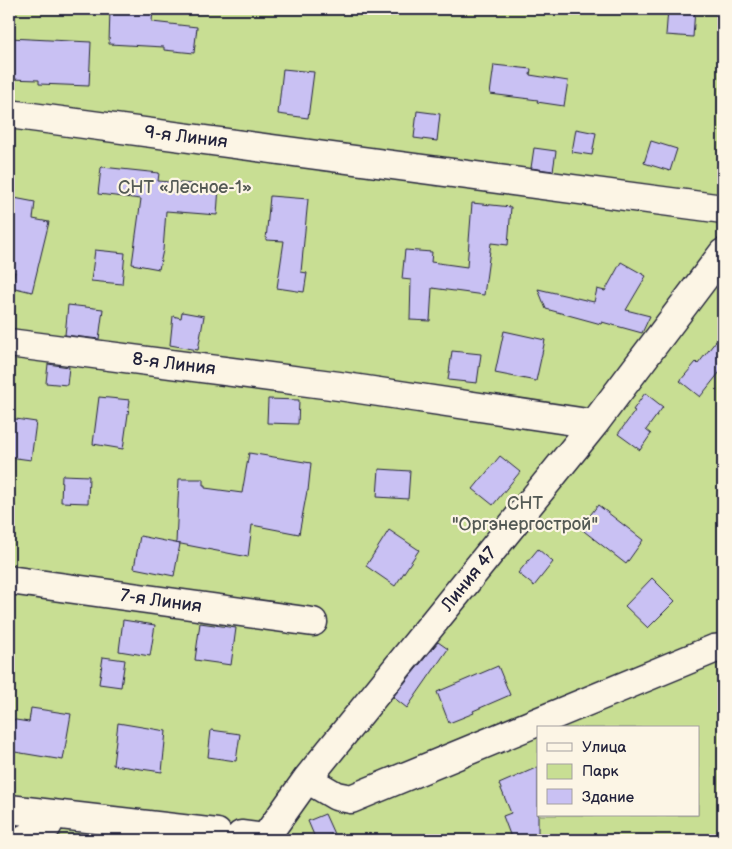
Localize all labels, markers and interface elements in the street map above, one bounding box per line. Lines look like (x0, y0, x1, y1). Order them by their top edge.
street label: 9-я Линия (143, 121, 229, 153)
park label: СНТ «Лесное-1» (118, 177, 252, 198)
street label: 8-я Линия (131, 348, 217, 380)
park label: СНТ "Оргэнергострой" (452, 493, 598, 535)
street label: Линия 47 (436, 543, 501, 616)
street label: 7-я Линия (119, 585, 203, 617)
legend (537, 726, 700, 816)
text: Улица (582, 738, 627, 757)
text: Парк (582, 762, 619, 781)
text: Здание (582, 788, 634, 807)

